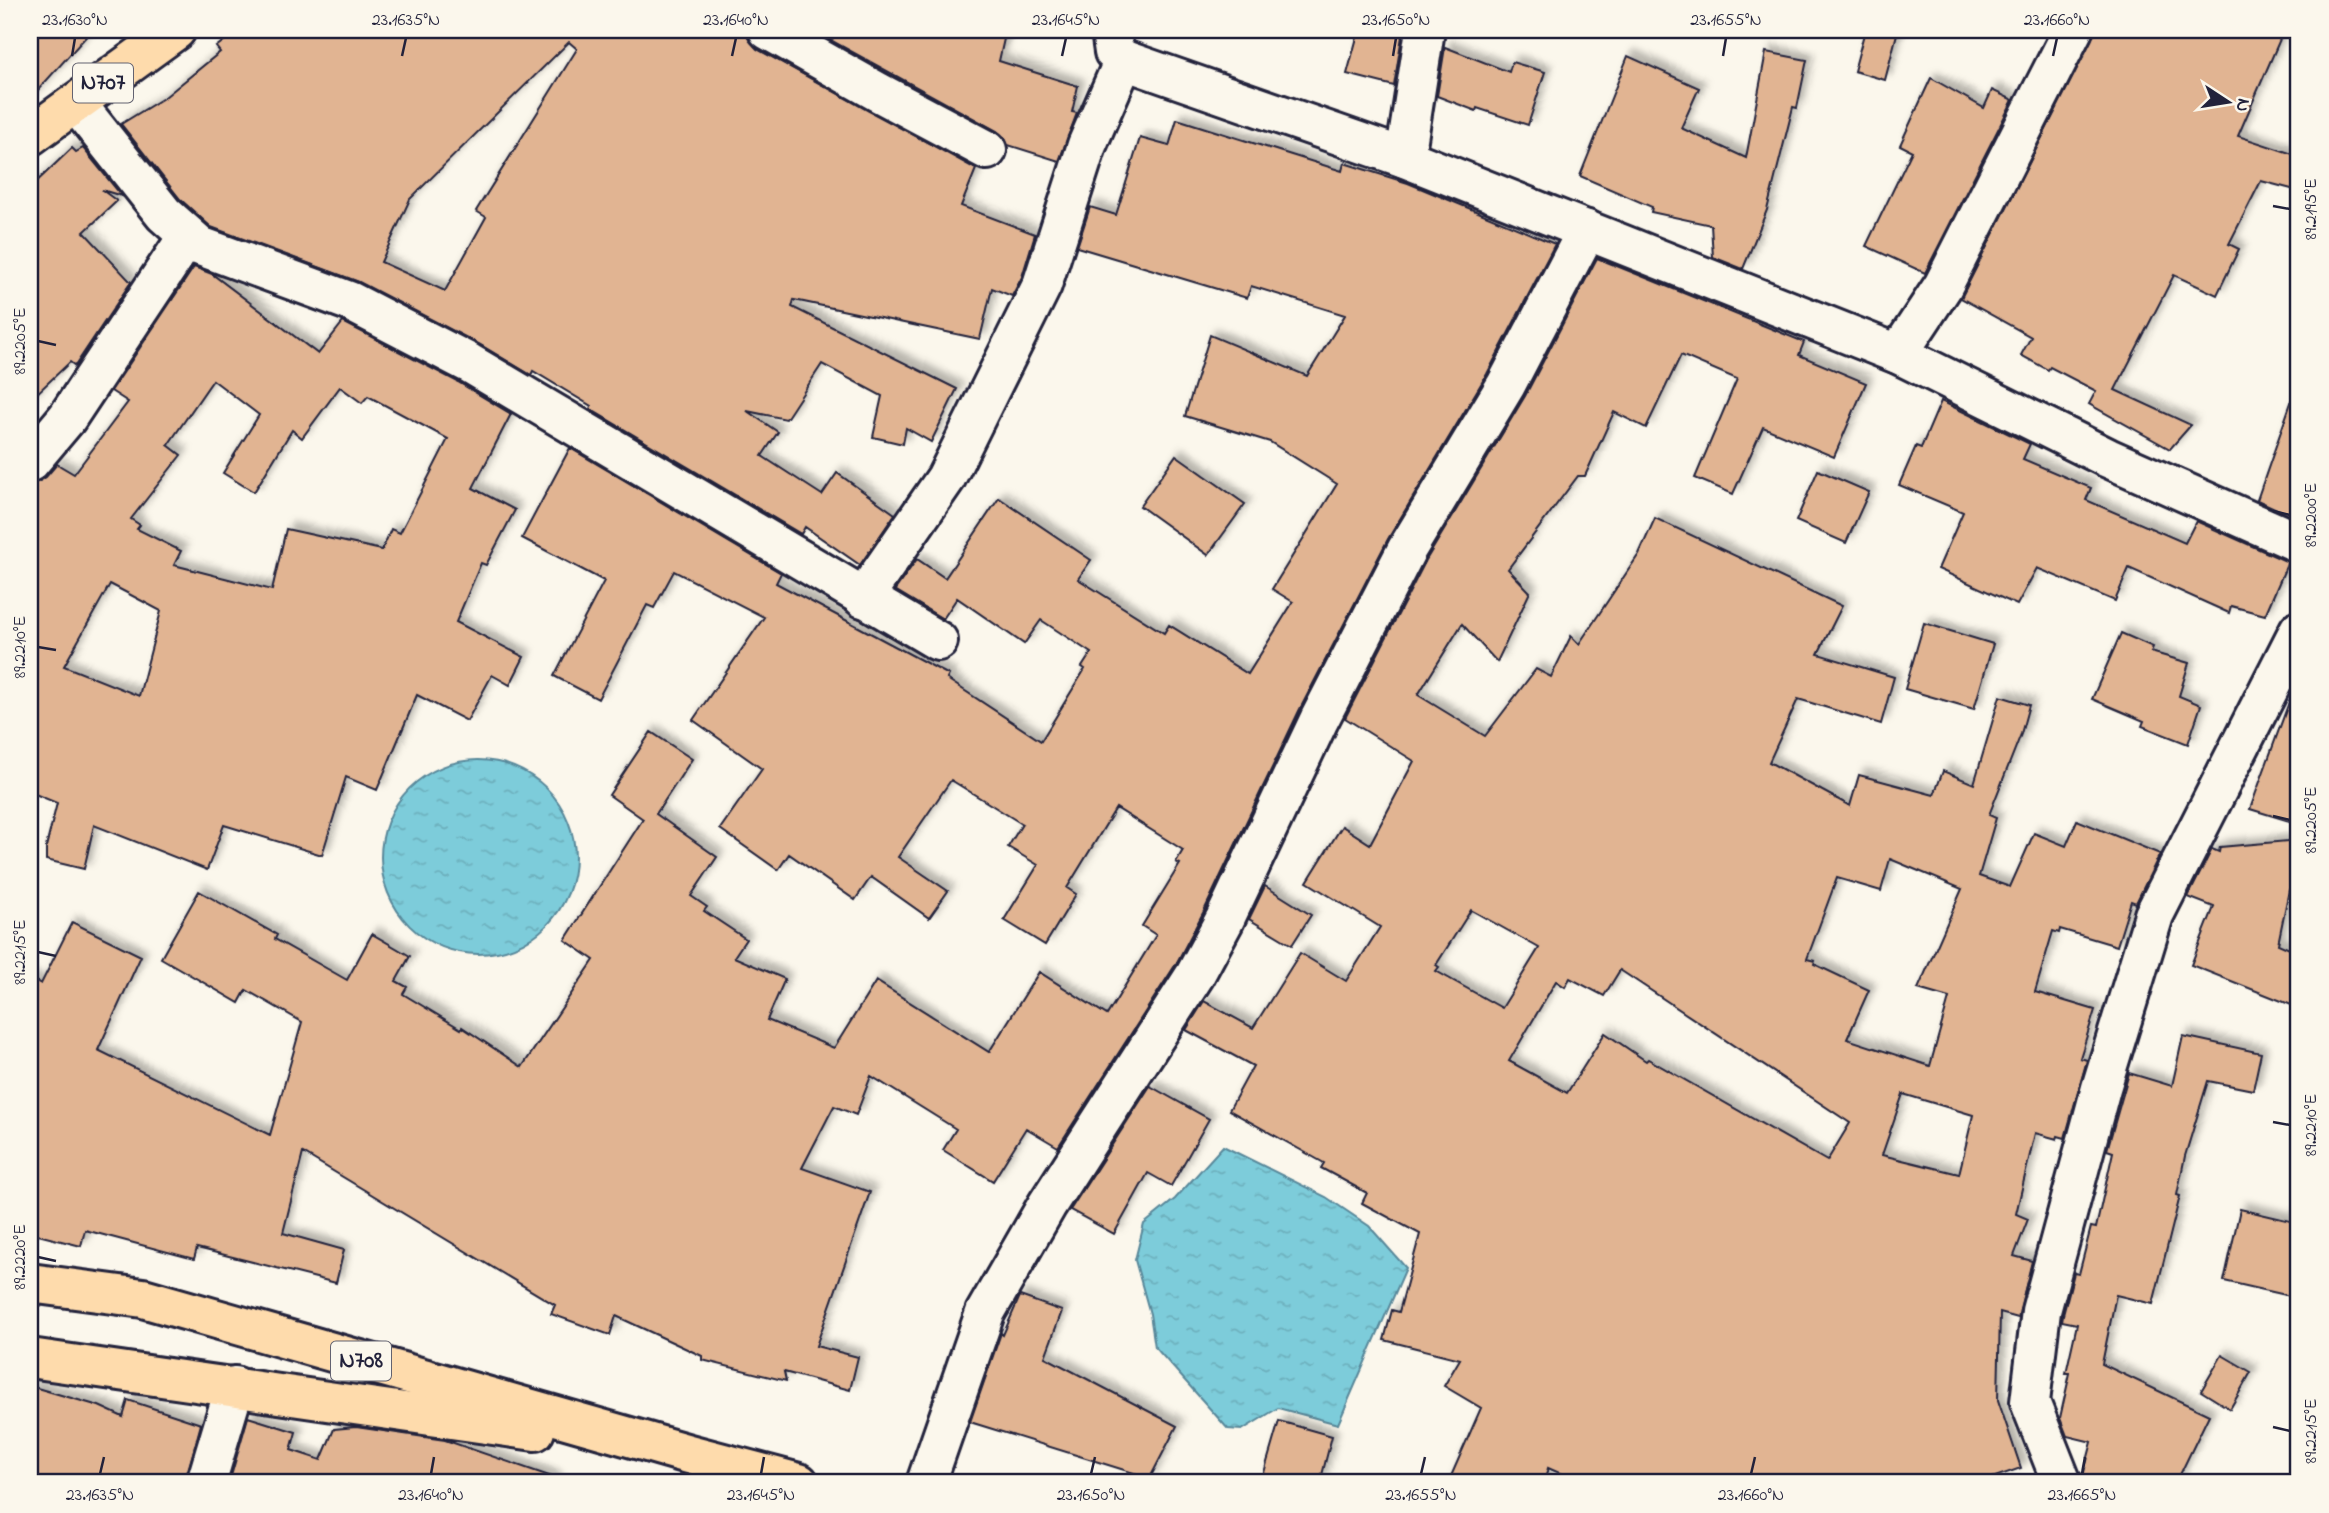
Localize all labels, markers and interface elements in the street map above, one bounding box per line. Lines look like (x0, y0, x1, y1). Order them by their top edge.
text: 23.1630°N (42, 8, 108, 34)
text: 23.1635°N (372, 8, 440, 34)
text: 23.1640°N (703, 8, 769, 34)
text: 23.1645°N (1032, 8, 1100, 34)
text: 23.1650°N (1362, 8, 1430, 34)
text: 23.1655°N (1690, 8, 1762, 34)
text: 23.1660°N (2024, 8, 2090, 34)
road number: N707 (73, 64, 133, 102)
north arrow (2192, 66, 2262, 136)
text: N (2228, 96, 2257, 114)
text: 89.2195°E (2299, 178, 2325, 240)
text: 89.2205°E (8, 307, 34, 375)
text: 89.2200°E (2299, 482, 2325, 548)
text: 89.2210°E (8, 615, 34, 678)
text: 89.2205°E (2299, 786, 2325, 854)
text: 89.2215°E (8, 919, 34, 985)
text: 89.2210°E (2299, 1093, 2325, 1156)
text: 89.2220°E (8, 1224, 34, 1290)
road number: N708 (331, 1342, 391, 1380)
text: 89.2215°E (2299, 1398, 2325, 1464)
text: 23.1635°N (66, 1483, 134, 1509)
text: 23.1640°N (398, 1483, 464, 1509)
text: 23.1645°N (727, 1483, 795, 1509)
text: 23.1650°N (1057, 1483, 1125, 1509)
text: 23.1655°N (1385, 1483, 1457, 1509)
text: 23.1660°N (1718, 1483, 1784, 1509)
text: 23.1665°N (2048, 1483, 2116, 1509)

